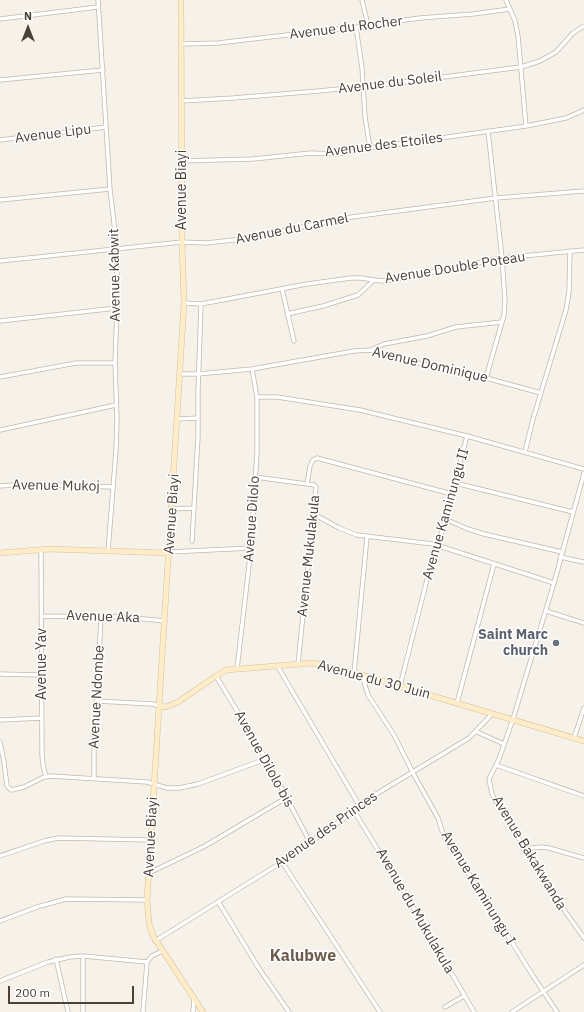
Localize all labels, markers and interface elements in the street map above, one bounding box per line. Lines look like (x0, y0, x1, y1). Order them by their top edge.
north arrow (8, 8, 48, 48)
text: N (24, 9, 32, 23)
street label: Avenue du Rocher (288, 13, 404, 43)
street label: Avenue du Soleil (337, 68, 443, 98)
street label: Avenue Lipu (14, 121, 92, 147)
street label: Avenue des Etoiles (324, 129, 444, 161)
street label: Avenue Biayi (174, 150, 190, 230)
street label: Avenue du Carmel (234, 210, 350, 248)
street label: Avenue Kabwit (106, 228, 124, 322)
street label: Avenue Double Poteau (383, 249, 527, 287)
street label: Avenue Dominique (371, 344, 489, 386)
street label: Avenue Kaminungu II (419, 447, 473, 581)
street label: Avenue Biayi (161, 473, 183, 555)
street label: Avenue Dilolo (241, 475, 263, 563)
street label: Avenue Mukoj (12, 477, 100, 495)
street label: Avenue Mukulakula (294, 494, 324, 618)
street label: Avenue Aka (66, 607, 140, 627)
place label: Saint Marc church (478, 627, 548, 660)
street label: Avenue Yav (34, 628, 50, 700)
marker: Saint Marc church (551, 638, 561, 648)
street label: Avenue Ndombe (86, 645, 108, 749)
street label: Avenue du 30 Juin (316, 657, 432, 703)
street label: Avenue Dilolo bis (230, 708, 298, 810)
street label: Avenue des Princes (271, 788, 381, 872)
street label: Avenue Bakakwanda (488, 793, 570, 913)
street label: Avenue Biayi (141, 796, 161, 878)
street label: Avenue Kaminungu I (437, 828, 519, 948)
street label: Avenue du Mukulakula (372, 845, 458, 977)
district label: Kalubwe (270, 946, 336, 966)
scale bar (10, 978, 136, 1004)
text: 200 m (15, 985, 50, 1000)

